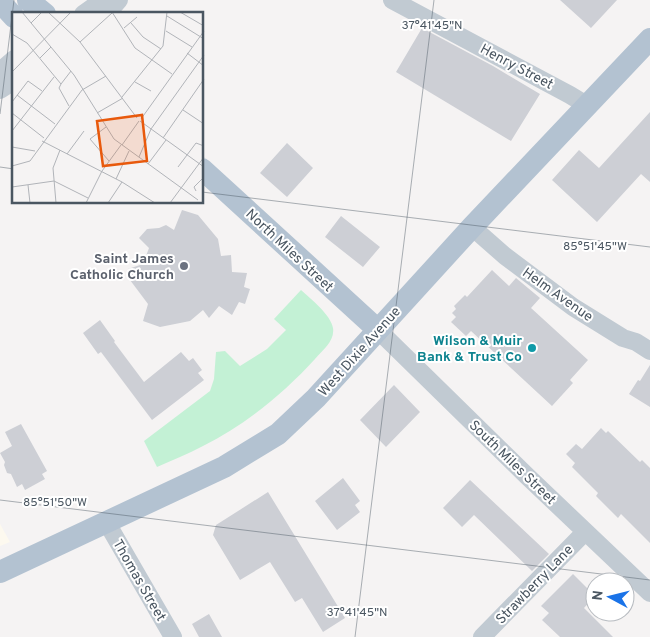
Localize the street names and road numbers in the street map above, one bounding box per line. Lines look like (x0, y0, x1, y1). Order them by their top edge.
street label: Henry Street (477, 41, 556, 94)
street label: North Miles Street (242, 206, 336, 296)
street label: Helm Avenue (519, 265, 596, 326)
street label: West Dixie Avenue (315, 304, 405, 400)
street label: South Miles Street (465, 417, 559, 509)
street label: Thomas Street (108, 537, 169, 625)
street label: Strawberry Lane (493, 542, 577, 628)

